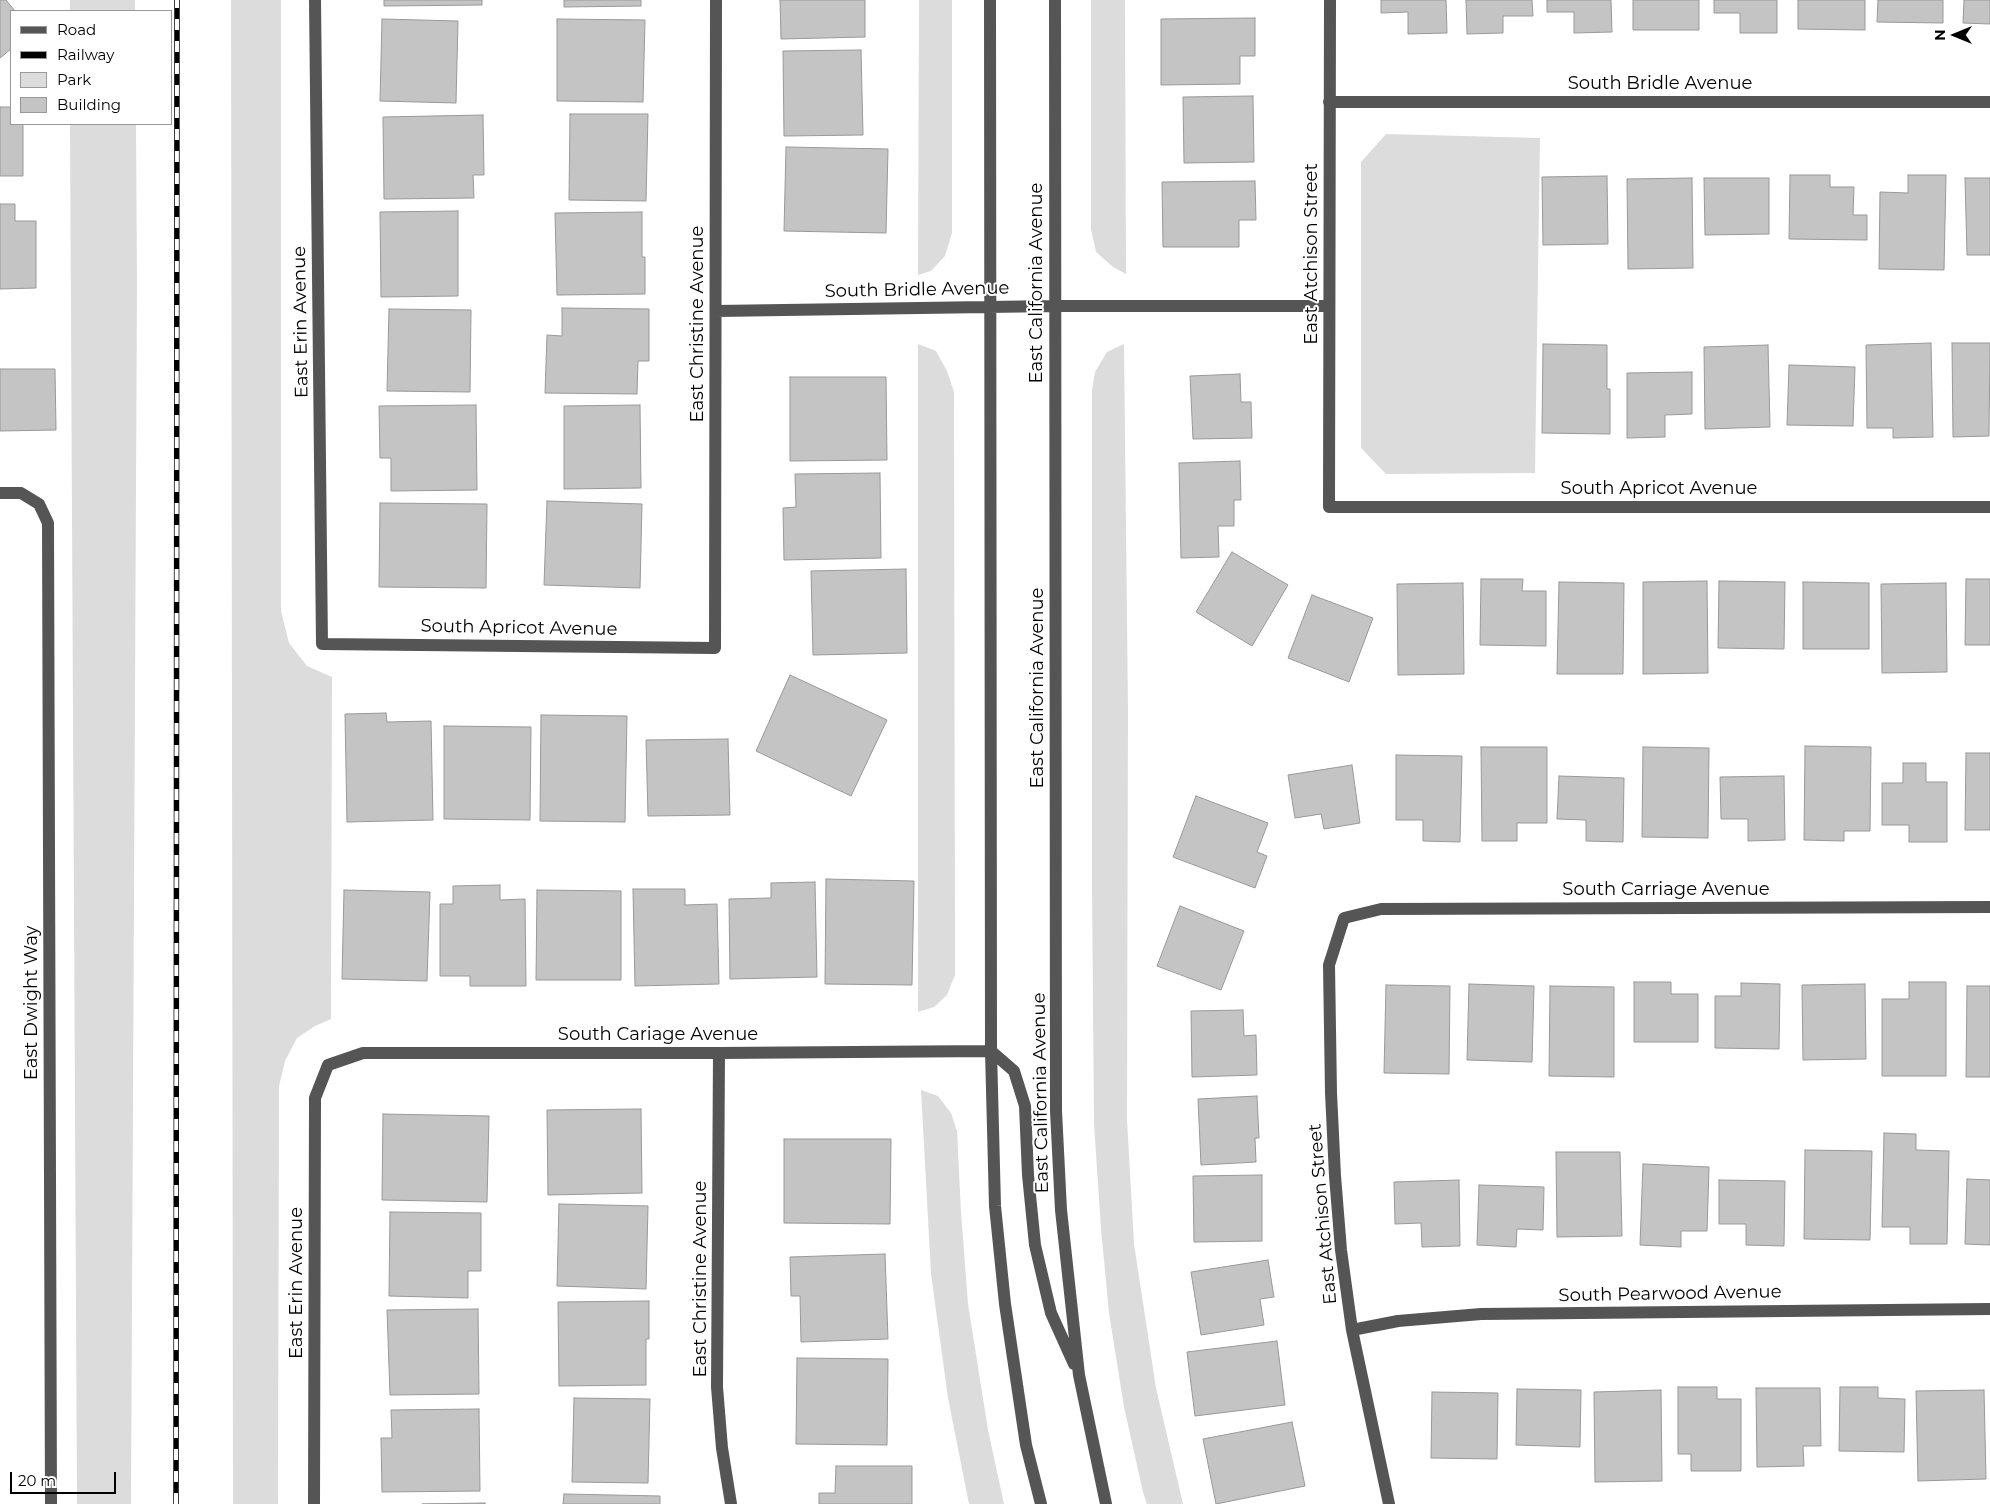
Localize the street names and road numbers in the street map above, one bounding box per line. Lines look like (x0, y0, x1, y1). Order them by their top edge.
street label: South Bridle Avenue (1568, 73, 1752, 95)
street label: East Atchison Street (1301, 163, 1323, 345)
street label: East California Avenue (1026, 183, 1048, 383)
street label: East Christine Avenue (687, 226, 709, 422)
street label: East Erin Avenue (289, 246, 313, 398)
street label: South Bridle Avenue (824, 278, 1010, 302)
street label: South Apricot Avenue (1561, 478, 1757, 500)
street label: East California Avenue (1027, 588, 1049, 788)
street label: South Apricot Avenue (420, 615, 618, 641)
street label: South Carriage Avenue (1562, 879, 1770, 901)
street label: East Dwight Way (21, 926, 43, 1080)
street label: East California Avenue (1028, 992, 1054, 1194)
street label: South Cariage Avenue (558, 1024, 758, 1046)
street label: East Atchison Street (1304, 1123, 1342, 1305)
street label: East Christine Avenue (690, 1181, 712, 1377)
street label: East Erin Avenue (286, 1207, 308, 1359)
street label: South Pearwood Avenue (1558, 1281, 1782, 1307)

